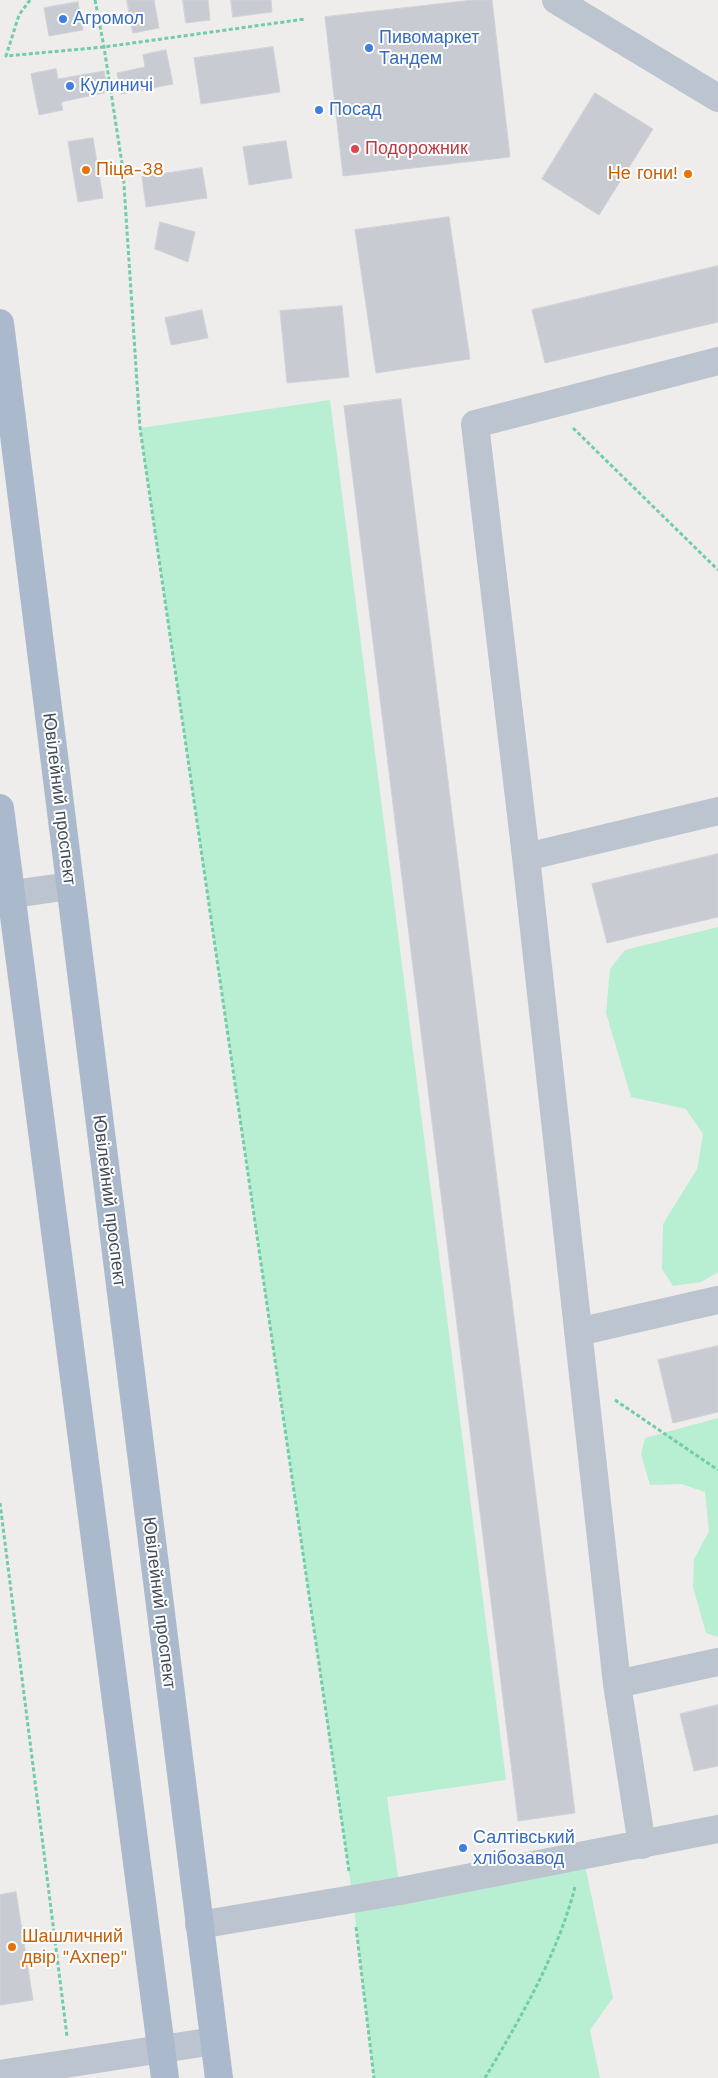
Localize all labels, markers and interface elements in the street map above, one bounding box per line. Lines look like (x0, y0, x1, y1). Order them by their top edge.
place label: Агромол (73, 8, 144, 30)
marker: Агромол (57, 13, 69, 25)
place label: Пивомаркет Тандем (379, 27, 479, 70)
marker: Пивомаркет Тандем (363, 42, 375, 54)
place label: Кулиничі (80, 75, 153, 97)
marker: Кулиничі (64, 80, 76, 92)
place label: Посад (329, 99, 381, 121)
marker: Посад (313, 104, 325, 116)
place label: Подорожник (365, 138, 468, 160)
marker: Подорожник (349, 143, 361, 155)
place label: Піца-38 (96, 159, 164, 181)
place label: Не гони! (608, 163, 678, 185)
marker: Піца-38 (80, 164, 92, 176)
marker: Не гони! (682, 168, 694, 180)
street label: Ювілейний проспект (38, 712, 80, 886)
street label: Ювілейний проспект (88, 1114, 130, 1288)
street label: Ювілейний проспект (138, 1516, 180, 1690)
place label: Салтівський хлібозавод (473, 1827, 575, 1870)
marker: Салтівський хлібозавод (457, 1842, 469, 1854)
place label: Шашличний двір "Ахпер" (22, 1926, 127, 1968)
marker: Шашличний двір "Ахпер" (6, 1941, 18, 1953)

